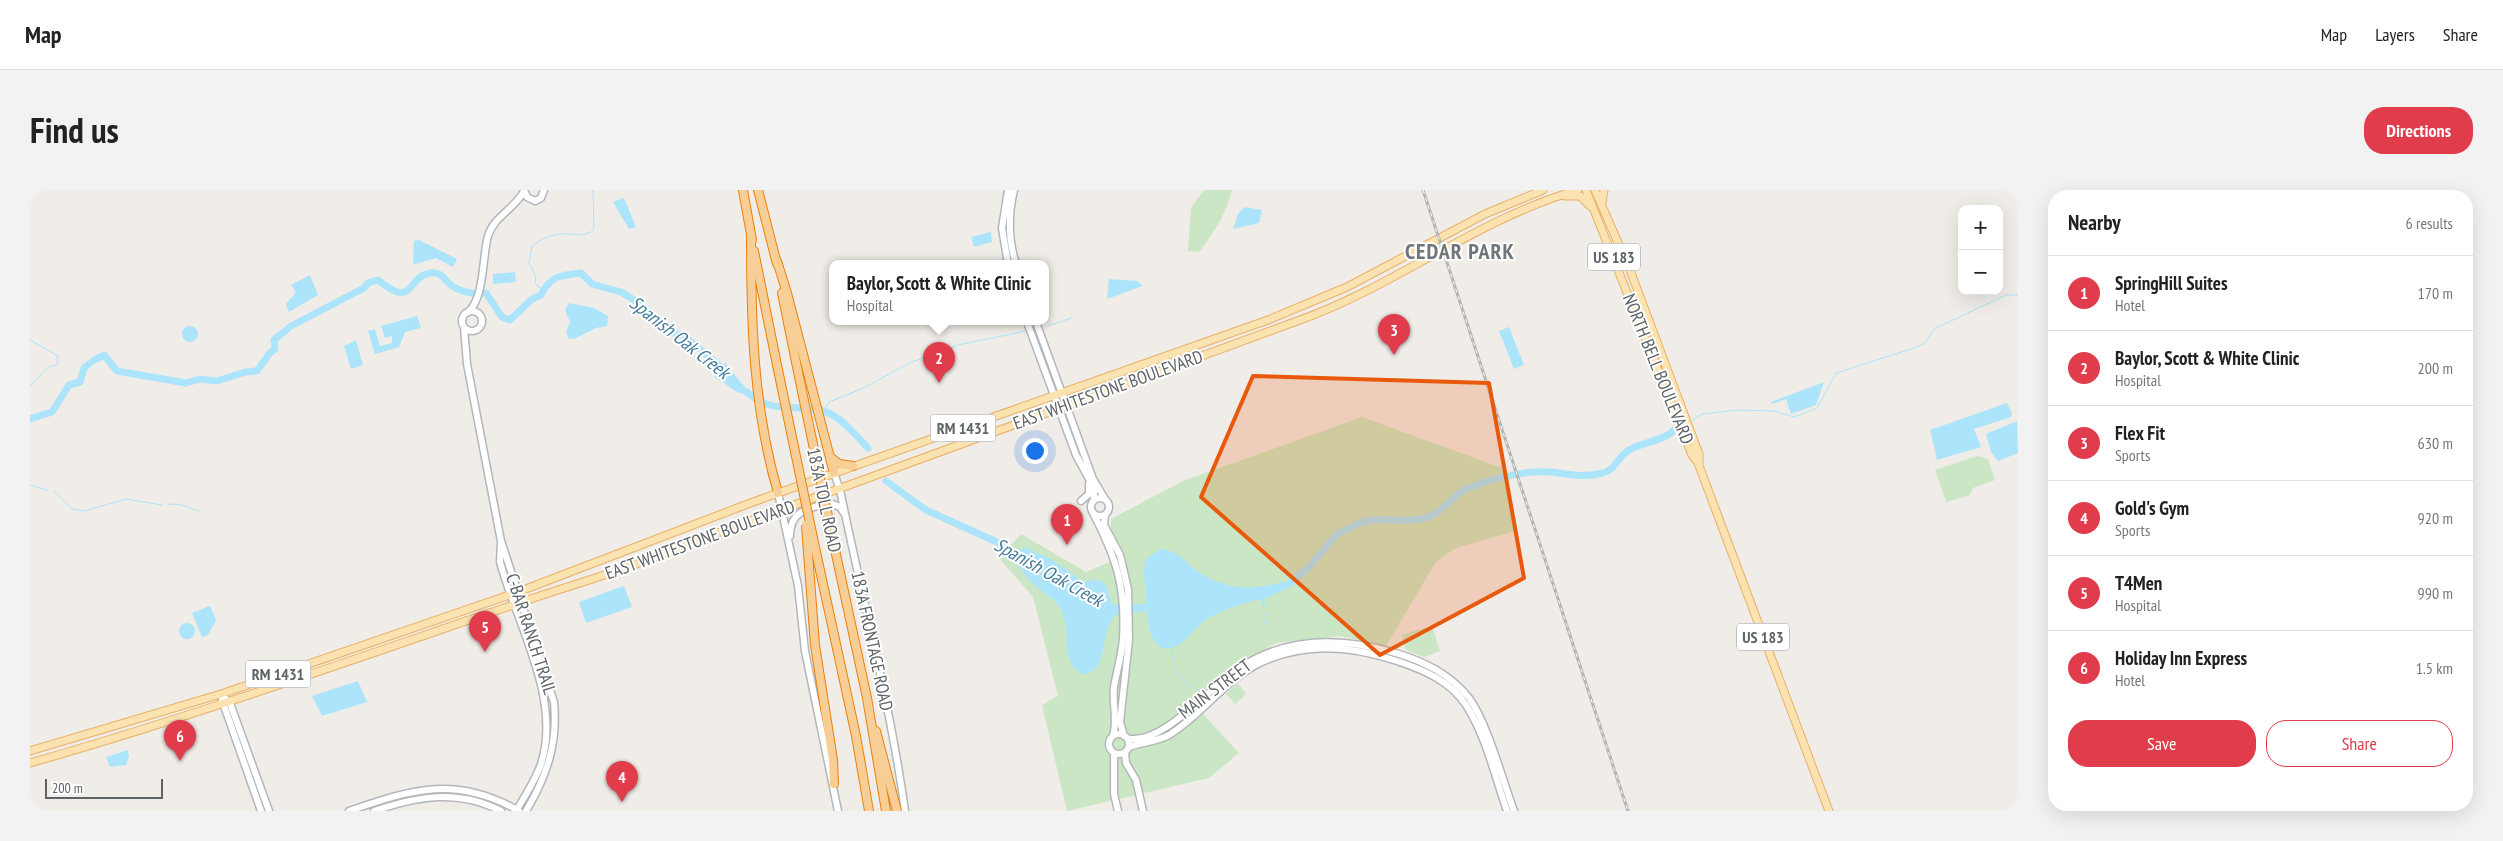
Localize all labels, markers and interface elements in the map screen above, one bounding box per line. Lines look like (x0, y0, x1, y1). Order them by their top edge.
text: Map (25, 19, 62, 50)
text: Map (2321, 23, 2347, 46)
text: Layers (2375, 23, 2415, 46)
text: Share (2443, 23, 2478, 46)
text: Find us (30, 107, 119, 153)
button: Directions (2364, 107, 2473, 154)
map controls (1958, 205, 2003, 295)
button: + (1958, 205, 2003, 250)
text: Nearby (2068, 209, 2121, 236)
text: 6 results (2406, 213, 2453, 233)
district label: CEDAR PARK (1405, 237, 1515, 265)
road number: US 183 (1588, 244, 1640, 270)
button: − (1958, 250, 2003, 295)
popup (829, 260, 1049, 325)
text: Baylor, Scott & White Clinic (847, 271, 1031, 295)
text: SpringHill Suites (2115, 271, 2228, 295)
text: 1 (2080, 283, 2088, 303)
text: 170 m (2418, 283, 2453, 303)
water label: Spanish Oak Creek (625, 290, 737, 385)
street label: NORTH BELL BOULEVARD (1618, 290, 1699, 447)
text: Hospital (847, 295, 893, 315)
text: Hotel (2115, 295, 2145, 315)
pin: 3 (1378, 314, 1410, 355)
pin: 2 (923, 342, 955, 383)
street label: EAST WHITESTONE BOULEVARD (1010, 345, 1206, 435)
text: Baylor, Scott & White Clinic (2115, 346, 2299, 370)
text: 2 (2080, 358, 2088, 378)
text: 200 m (2418, 358, 2453, 378)
text: Hospital (2115, 370, 2161, 390)
road number: RM 1431 (930, 414, 996, 442)
text: Flex Fit (2115, 421, 2165, 445)
text: 3 (2080, 433, 2088, 453)
text: 630 m (2418, 433, 2453, 453)
your location (1022, 438, 1048, 464)
street label: 183A TOLL ROAD (802, 445, 847, 554)
text: Sports (2115, 445, 2150, 465)
street label: EAST WHITESTONE BOULEVARD (602, 495, 798, 585)
text: Gold's Gym (2115, 496, 2189, 520)
pin: 1 (1051, 504, 1083, 545)
text: 4 (2080, 508, 2088, 528)
text: 920 m (2418, 508, 2453, 528)
text: Sports (2115, 520, 2150, 540)
water label: Spanish Oak Creek (990, 532, 1110, 613)
street label: 183A FRONTAGE ROAD (846, 569, 899, 713)
street label: C-BAR RANCH TRAIL (501, 570, 562, 698)
text: T4Men (2115, 571, 2162, 595)
text: 5 (2080, 583, 2088, 603)
text: 990 m (2418, 583, 2453, 603)
text: Hospital (2115, 595, 2161, 615)
pin: 5 (469, 611, 501, 652)
road number: US 183 (1737, 624, 1789, 651)
text: Holiday Inn Express (2115, 646, 2247, 670)
street label: MAIN STREET (1174, 654, 1256, 724)
text: 6 (2080, 658, 2088, 678)
text: 1.5 km (2416, 658, 2453, 678)
road number: RM 1431 (246, 660, 310, 688)
text: Hotel (2115, 670, 2145, 690)
pin: 6 (164, 720, 196, 761)
button: Save (2068, 720, 2256, 767)
button: Share (2266, 720, 2453, 767)
pin: 4 (606, 761, 638, 802)
scale bar (45, 776, 162, 799)
text: 200 m (52, 779, 83, 797)

